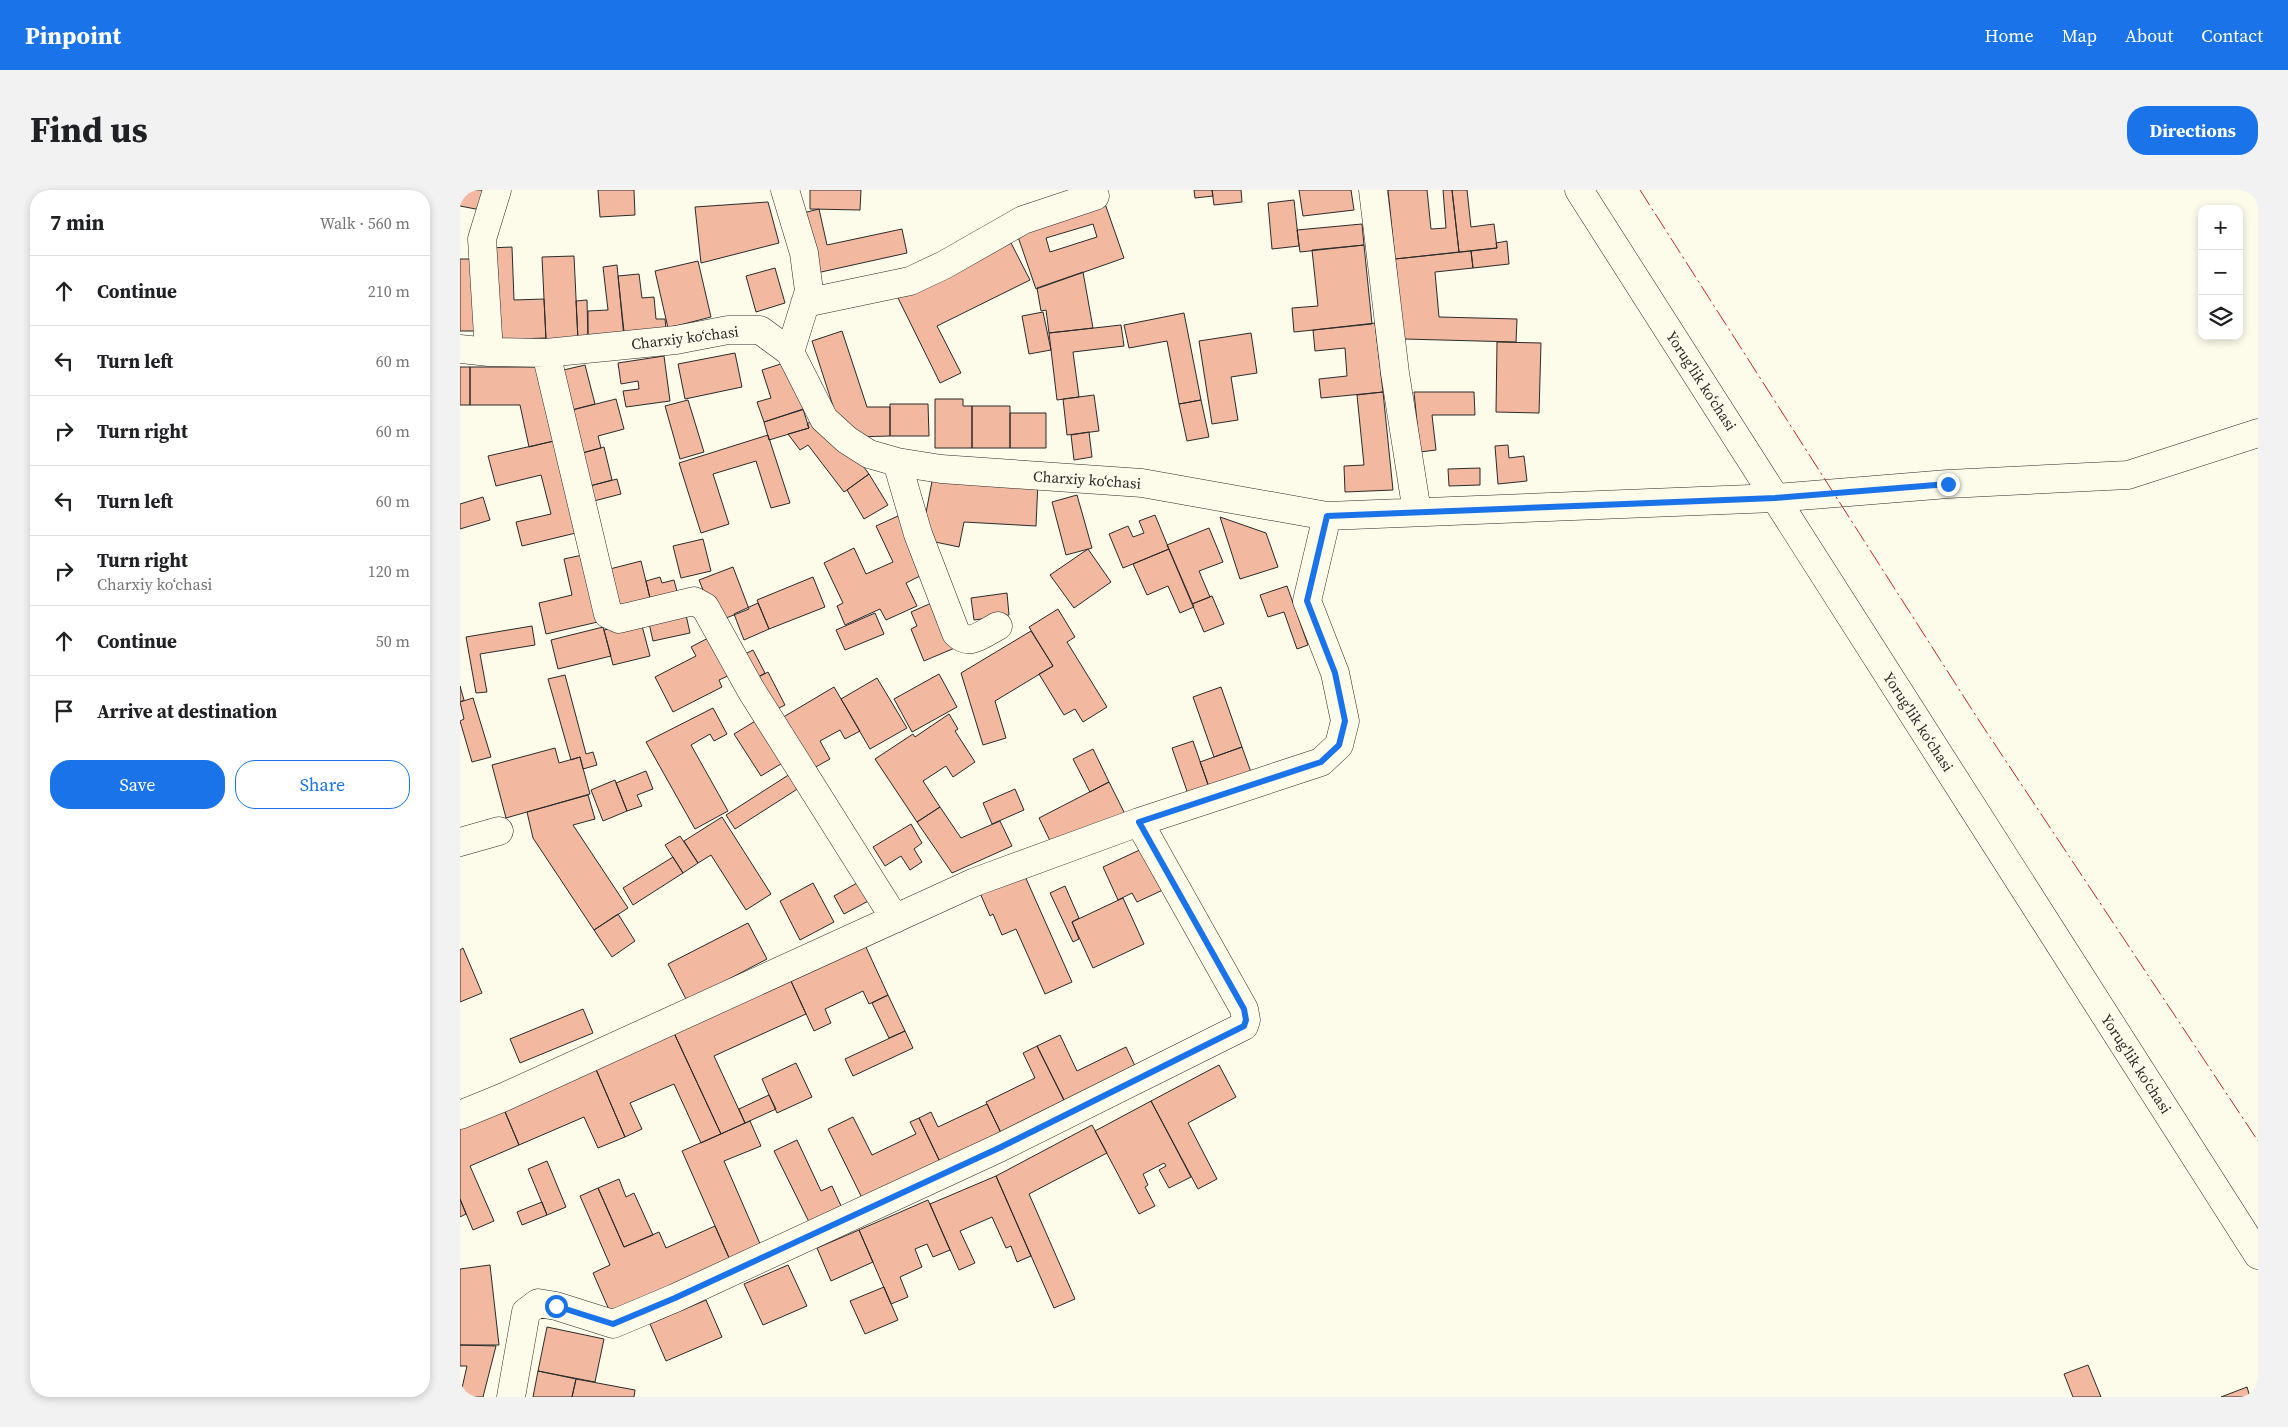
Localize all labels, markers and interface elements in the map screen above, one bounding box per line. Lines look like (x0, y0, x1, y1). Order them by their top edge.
text: Pinpoint (25, 19, 121, 52)
text: Home (1985, 23, 2034, 48)
text: Map (2062, 23, 2097, 48)
text: About (2125, 23, 2173, 48)
text: Contact (2201, 23, 2263, 48)
text: Find us (30, 106, 148, 154)
button: Directions (2127, 106, 2258, 155)
map controls (2198, 205, 2243, 340)
button: + (2198, 205, 2243, 250)
text: 7 min (50, 208, 105, 237)
text: Walk · 560 m (320, 212, 410, 234)
button: − (2198, 250, 2243, 295)
icon: ahead (50, 277, 78, 305)
text: Continue (97, 278, 177, 304)
text: 210 m (368, 280, 410, 302)
button: layers (2198, 295, 2243, 340)
street label: Charxiy koʻchasi (630, 320, 740, 355)
street label: Yorug'lik koʻchasi (1661, 327, 1742, 435)
icon: left (50, 347, 78, 375)
text: Turn left (97, 348, 173, 374)
text: 60 m (376, 350, 410, 372)
icon: right (50, 417, 78, 445)
text: Turn right (97, 418, 188, 444)
text: 60 m (376, 420, 410, 442)
street label: Charxiy koʻchasi (1032, 465, 1142, 494)
route end (1937, 473, 1960, 496)
icon: left (50, 487, 78, 515)
text: Turn left (97, 488, 173, 514)
text: 60 m (376, 490, 410, 512)
text: Turn right (97, 547, 188, 573)
icon: right (50, 557, 78, 585)
text: 120 m (368, 560, 410, 582)
text: Charxiy koʻchasi (97, 573, 212, 595)
icon: ahead (50, 627, 78, 655)
text: Continue (97, 628, 177, 654)
text: 50 m (376, 630, 410, 652)
street label: Yorug'lik koʻchasi (1878, 668, 1959, 776)
icon: arrive (50, 697, 78, 725)
text: Arrive at destination (97, 698, 277, 724)
button: Save (50, 760, 225, 809)
button: Share (235, 760, 410, 809)
street label: Yorug'lik koʻchasi (2096, 1010, 2177, 1118)
route start (545, 1295, 568, 1318)

